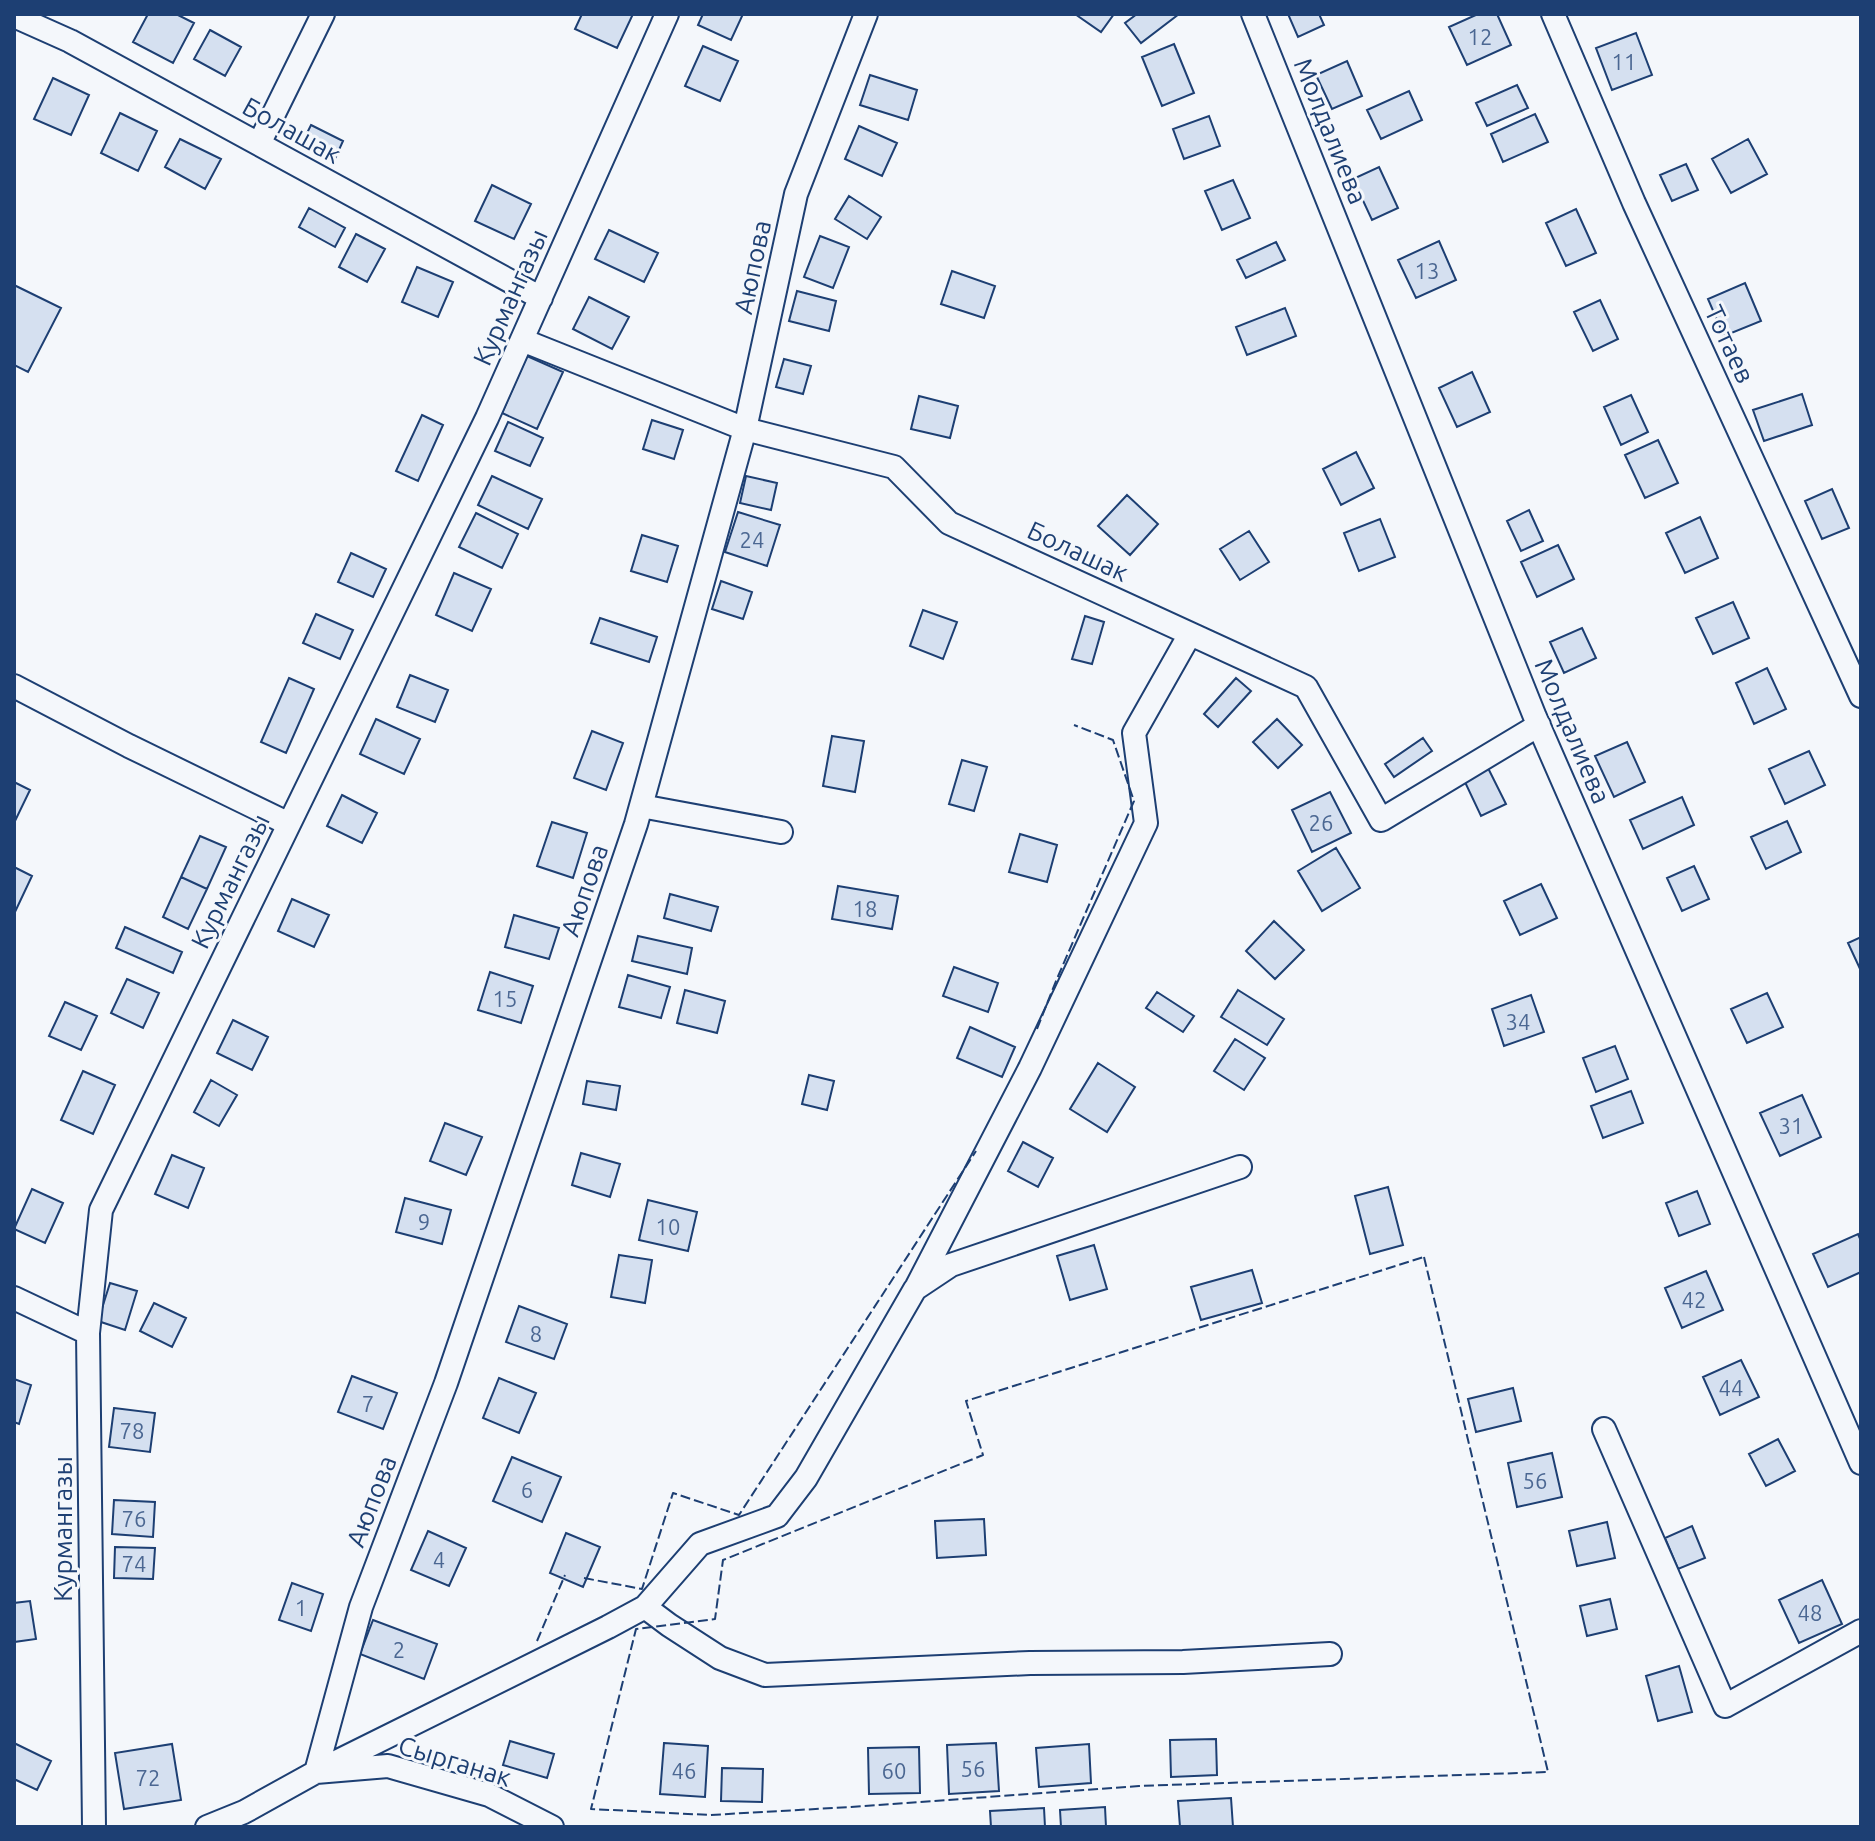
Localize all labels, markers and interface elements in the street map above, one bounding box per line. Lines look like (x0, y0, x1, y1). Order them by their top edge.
house number: 12 (1468, 24, 1492, 49)
house number: 11 (1612, 49, 1636, 74)
street label: Молдалиева (1289, 54, 1373, 208)
street label: Болашак (238, 91, 346, 169)
street label: Аюпова (728, 217, 776, 317)
street label: Курмангазы (467, 225, 553, 369)
house number: 13 (1415, 258, 1439, 283)
street label: Тотаев (1700, 301, 1760, 387)
street label: Болашак (1023, 515, 1133, 587)
house number: 24 (740, 527, 764, 552)
street label: Молдалиева (1530, 654, 1616, 808)
street label: Курмангазы (185, 809, 275, 953)
house number: 26 (1309, 810, 1333, 835)
street label: Аюпова (555, 840, 613, 940)
house number: 18 (853, 896, 877, 921)
house number: 15 (493, 986, 517, 1011)
house number: 34 (1506, 1009, 1530, 1034)
house number: 31 (1779, 1113, 1803, 1138)
house number: 9 (418, 1209, 430, 1234)
house number: 10 (656, 1214, 680, 1239)
house number: 42 (1682, 1287, 1706, 1312)
house number: 8 (530, 1321, 542, 1346)
house number: 44 (1719, 1375, 1743, 1400)
house number: 7 (362, 1391, 374, 1416)
house number: 78 (120, 1418, 144, 1443)
street label: Аюпова (340, 1451, 402, 1551)
street label: Курмангазы (48, 1456, 77, 1602)
house number: 56 (1523, 1468, 1547, 1493)
house number: 6 (521, 1477, 533, 1502)
house number: 76 (122, 1506, 146, 1531)
house number: 4 (433, 1547, 445, 1572)
house number: 74 (122, 1551, 146, 1576)
house number: 1 (295, 1595, 307, 1620)
house number: 48 (1798, 1600, 1822, 1625)
house number: 2 (393, 1637, 405, 1662)
street label: Сырганак (395, 1730, 515, 1792)
house number: 56 (961, 1756, 985, 1781)
house number: 46 (672, 1758, 696, 1783)
house number: 60 (882, 1758, 906, 1783)
house number: 72 (136, 1765, 160, 1790)

